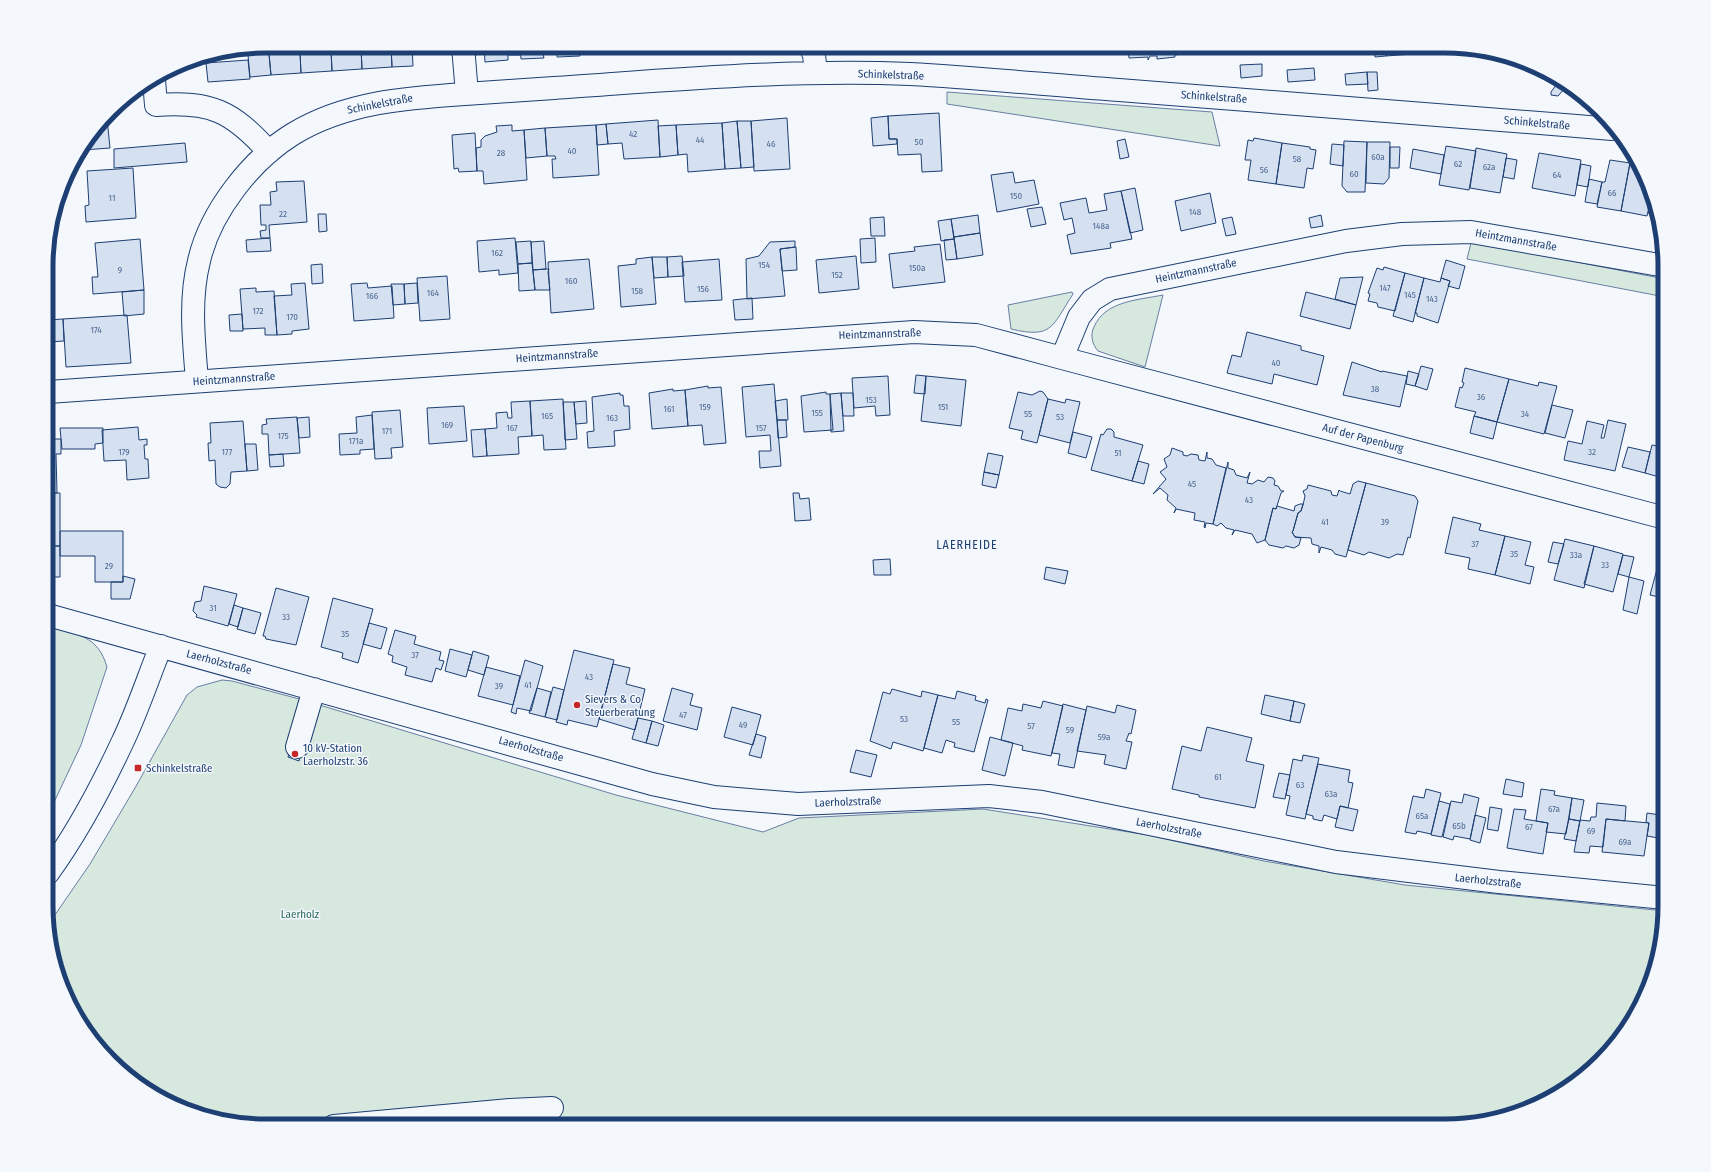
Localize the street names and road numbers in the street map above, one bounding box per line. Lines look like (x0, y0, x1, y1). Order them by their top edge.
street label: Schinkelstraße (858, 67, 924, 83)
street label: Schinkelstraße (1180, 88, 1248, 106)
street label: Schinkelstraße (346, 91, 414, 117)
street label: Schinkelstraße (1503, 114, 1571, 132)
street label: Heintzmannstraße (1474, 226, 1558, 254)
street label: Heintzmannstraße (1154, 256, 1238, 286)
street label: Heintzmannstraße (839, 326, 921, 342)
street label: Heintzmannstraße (515, 347, 599, 365)
street label: Heintzmannstraße (192, 370, 276, 388)
street label: Auf der Papenburg (1321, 421, 1406, 455)
street label: Laerholzstraße (185, 647, 253, 677)
street label: Laerholzstraße (497, 734, 565, 764)
street label: Laerholzstraße (814, 794, 882, 810)
street label: Laerholzstraße (1135, 815, 1203, 841)
street label: Laerholzstraße (1454, 871, 1522, 891)

